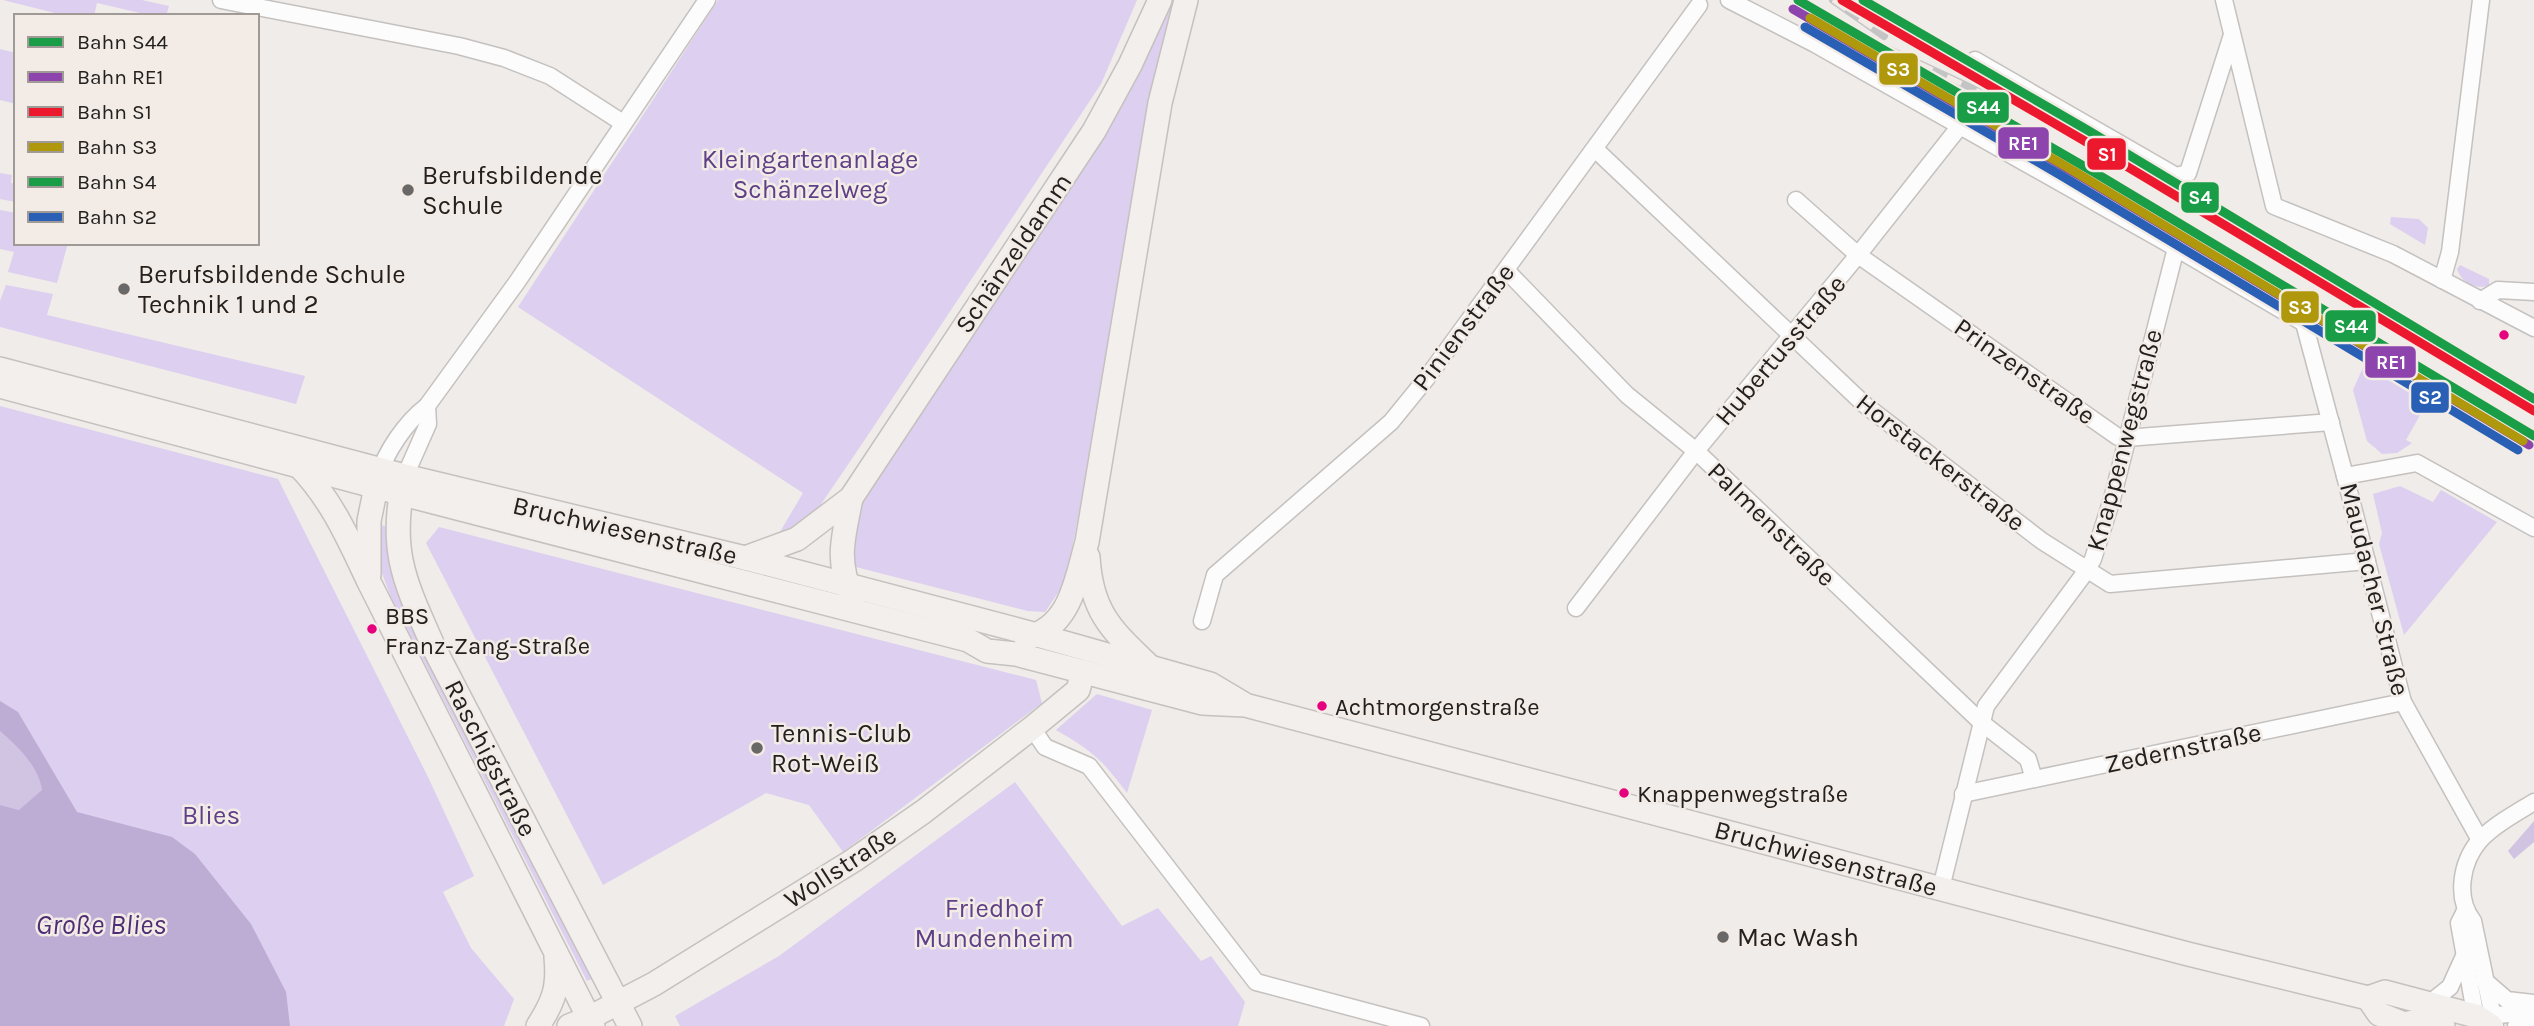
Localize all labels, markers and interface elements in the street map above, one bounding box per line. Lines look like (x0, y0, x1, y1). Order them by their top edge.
legend (14, 14, 259, 245)
text: Bahn S44 (77, 30, 168, 54)
line badge: S3 (1878, 52, 1919, 86)
text: S3 (1886, 59, 1910, 81)
text: Bahn RE1 (77, 65, 164, 89)
line badge: S44 (1956, 91, 2010, 124)
text: S44 (1966, 97, 2001, 119)
text: Bahn S1 (77, 100, 152, 124)
line badge: RE1 (1997, 126, 2050, 160)
text: RE1 (2008, 133, 2038, 155)
text: Bahn S3 (77, 135, 157, 159)
line badge: S1 (2086, 137, 2127, 171)
park label: Kleingartenanlage Schänzelweg (702, 144, 918, 205)
text: S1 (2098, 144, 2116, 166)
place label: Berufsbildende Schule (422, 160, 602, 221)
street label: Schänzeldamm (949, 167, 1078, 339)
text: Bahn S4 (77, 170, 157, 194)
line badge: S4 (2180, 181, 2220, 214)
marker: Berufsbildende Schule (400, 182, 416, 198)
text: S4 (2188, 187, 2212, 209)
text: Bahn S2 (77, 205, 157, 229)
street label: Pinienstraße (1406, 258, 1521, 397)
place label: Berufsbildende Schule Technik 1 und 2 (138, 259, 406, 320)
street label: Hubertusstraße (1708, 269, 1852, 432)
marker: Berufsbildende Schule Technik 1 und 2 (116, 281, 132, 297)
line badge: S3 (2280, 290, 2320, 324)
text: S3 (2288, 297, 2312, 319)
line badge: S44 (2324, 309, 2377, 343)
street label: Prinzenstraße (1948, 311, 2101, 431)
text: S44 (2334, 316, 2369, 338)
street label: Knappenwegstraße (2080, 326, 2169, 555)
unlabelled marker (2497, 328, 2511, 342)
line badge: RE1 (2364, 345, 2417, 379)
text: RE1 (2376, 352, 2406, 374)
line badge: S2 (2410, 381, 2450, 414)
street label: Horstackerstraße (1850, 387, 2031, 538)
text: S2 (2418, 387, 2442, 409)
street label: Palmenstraße (1701, 456, 1842, 593)
street label: Maudacher Straße (2333, 479, 2416, 699)
street label: Bruchwiesenstraße (510, 490, 740, 571)
place label: BBS Franz-Zang-Straße (385, 602, 590, 660)
marker: BBS Franz-Zang-Straße (365, 622, 379, 636)
street label: Raschigstraße (438, 675, 543, 842)
place label: Achtmorgenstraße (1335, 693, 1539, 721)
marker: Achtmorgenstraße (1315, 699, 1329, 713)
street label: Zedernstraße (2102, 717, 2264, 780)
place label: Tennis-Club Rot-Weiß (771, 718, 912, 779)
marker: Tennis-Club Rot-Weiß (749, 740, 765, 756)
place label: Knappenwegstraße (1637, 780, 1848, 808)
marker: Knappenwegstraße (1617, 786, 1631, 800)
park label: Blies (182, 800, 240, 831)
street label: Bruchwiesenstraße (1711, 814, 1941, 903)
street label: Wollstraße (778, 820, 902, 915)
park label: Friedhof Mundenheim (914, 893, 1074, 954)
water label: Große Blies (36, 908, 166, 941)
place label: Mac Wash (1737, 922, 1859, 953)
marker: Mac Wash (1715, 929, 1731, 945)

